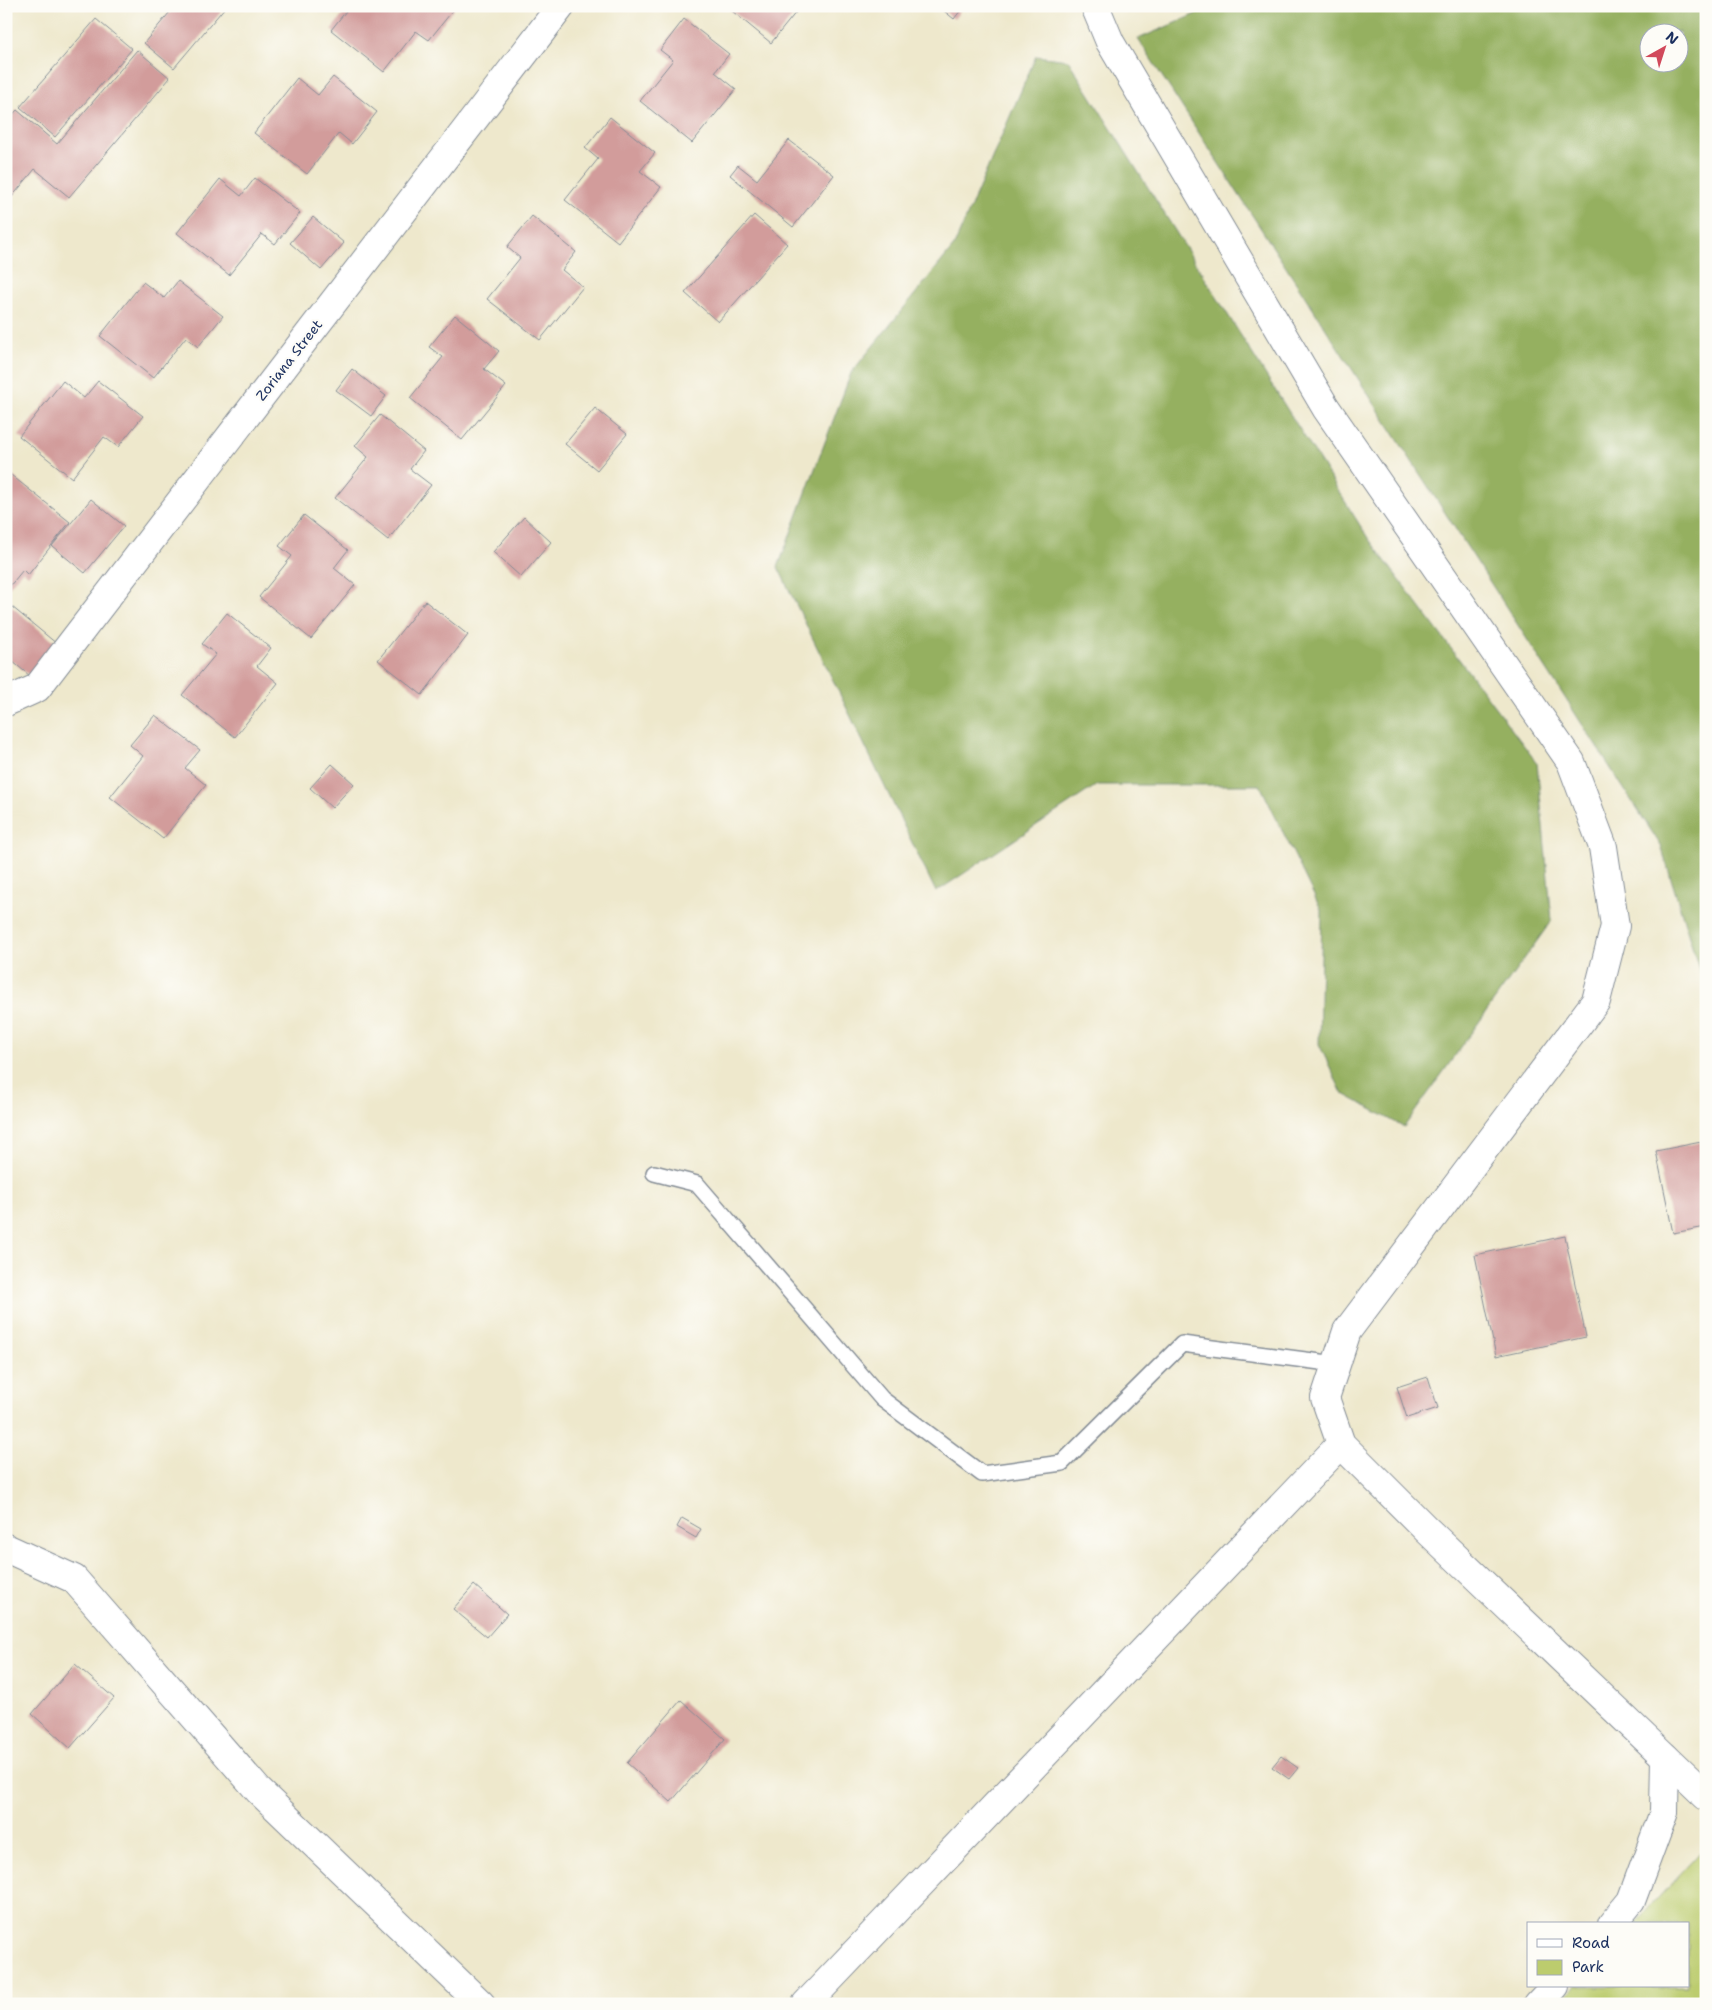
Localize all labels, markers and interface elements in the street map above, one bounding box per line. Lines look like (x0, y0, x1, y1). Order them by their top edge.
north arrow (1640, 22, 1690, 72)
text: N (1662, 27, 1682, 48)
street label: Zoriana Street (252, 316, 326, 404)
legend (1527, 1922, 1690, 1988)
text: Road (1572, 1933, 1610, 1953)
text: Park (1572, 1957, 1604, 1977)

